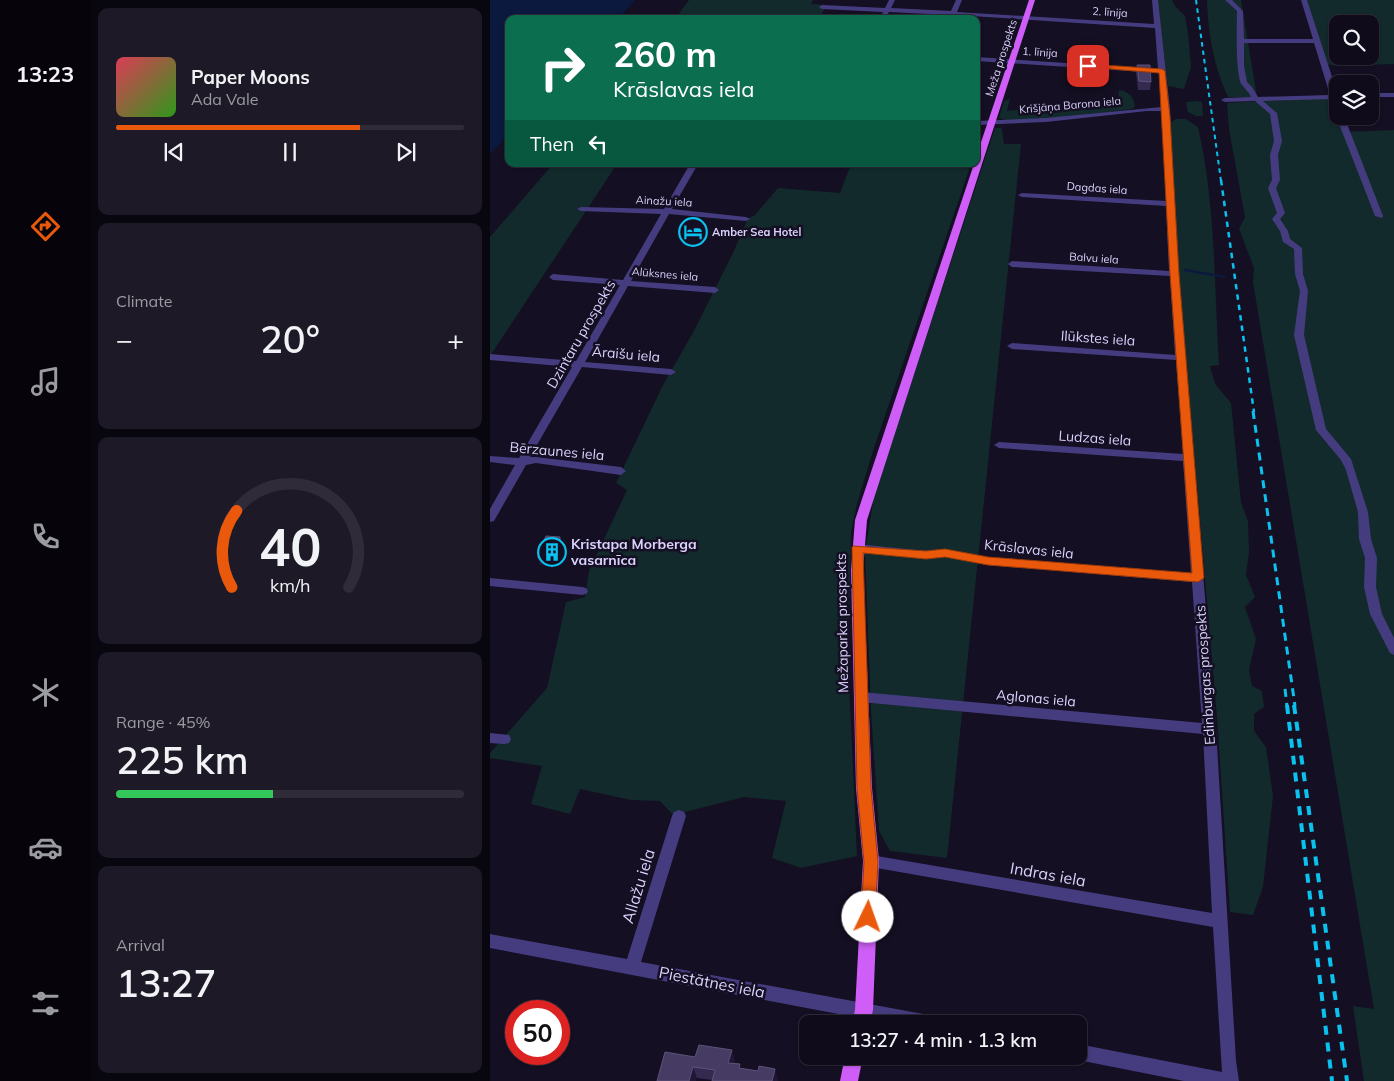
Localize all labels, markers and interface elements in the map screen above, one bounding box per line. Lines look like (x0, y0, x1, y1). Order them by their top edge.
street label: 2. līnija (1092, 4, 1128, 20)
map controls (1329, 15, 1379, 125)
button: search (1329, 15, 1379, 65)
street label: Meža prospekts (982, 18, 1020, 98)
text: 260 m (613, 32, 717, 76)
icon: right (530, 35, 595, 100)
street label: 1. līnija (1022, 44, 1058, 60)
pin (1067, 45, 1109, 87)
icon: arrive (1074, 52, 1102, 80)
text: 13:23 (16, 60, 74, 88)
text: Paper Moons (191, 65, 310, 89)
text: Krāslavas iela (613, 75, 754, 103)
button: layers (1329, 75, 1379, 125)
text: Ada Vale (191, 89, 258, 109)
street label: Krišjāņa Barona iela (1018, 94, 1122, 117)
icon: left (584, 130, 612, 158)
text: Then (530, 132, 574, 156)
icon: previous (160, 138, 188, 166)
icon: pause (276, 138, 304, 166)
icon: next (392, 138, 420, 166)
street label: Dagdas iela (1066, 179, 1128, 197)
street label: Ainažu iela (635, 193, 693, 209)
icon: directions (28, 209, 63, 244)
hotel icon: Amber Sea Hotel (678, 217, 708, 247)
place label: Amber Sea Hotel (712, 225, 801, 239)
street label: Balvu iela (1069, 249, 1119, 267)
street label: Alūksnes iela (631, 264, 699, 284)
street label: Dzintaru prospekts (543, 276, 619, 392)
text: Climate (116, 291, 172, 311)
text: 20° (260, 315, 320, 363)
text: − (116, 322, 133, 357)
text: + (447, 322, 464, 357)
street label: Ilūkstes iela (1060, 326, 1136, 350)
street label: Āraišu iela (591, 342, 661, 366)
icon: music (28, 364, 63, 399)
street label: Ludzas iela (1058, 426, 1132, 450)
street label: Bērzaunes iela (509, 438, 605, 464)
text: 40 (259, 514, 321, 579)
icon: phone (28, 519, 63, 554)
place label: Kristapa Morberga vasarnīca (570, 535, 697, 569)
street label: Krāslavas iela (983, 535, 1075, 563)
building icon: Kristapa Morberga vasarnīca (537, 537, 567, 567)
street label: Mežaparka prospekts (832, 553, 852, 693)
text: km/h (270, 574, 310, 596)
street label: Edinburgas prospekts (1191, 604, 1219, 746)
icon: climate (28, 675, 63, 710)
street label: Aglonas iela (995, 686, 1077, 710)
text: Range · 45% (116, 712, 211, 732)
text: 225 km (116, 736, 249, 784)
icon: car (28, 830, 63, 865)
street label: Allažu iela (617, 846, 659, 926)
street label: Indras iela (1009, 858, 1087, 890)
position arrow (841, 890, 893, 942)
text: Arrival (116, 935, 165, 955)
text: 13:27 (116, 959, 216, 1007)
street label: Piestātnes iela (657, 962, 767, 1002)
icon: filters (28, 986, 63, 1021)
speed limit sign: 50 (505, 1000, 570, 1065)
text: 13:27 · 4 min · 1.3 km (849, 1028, 1037, 1052)

